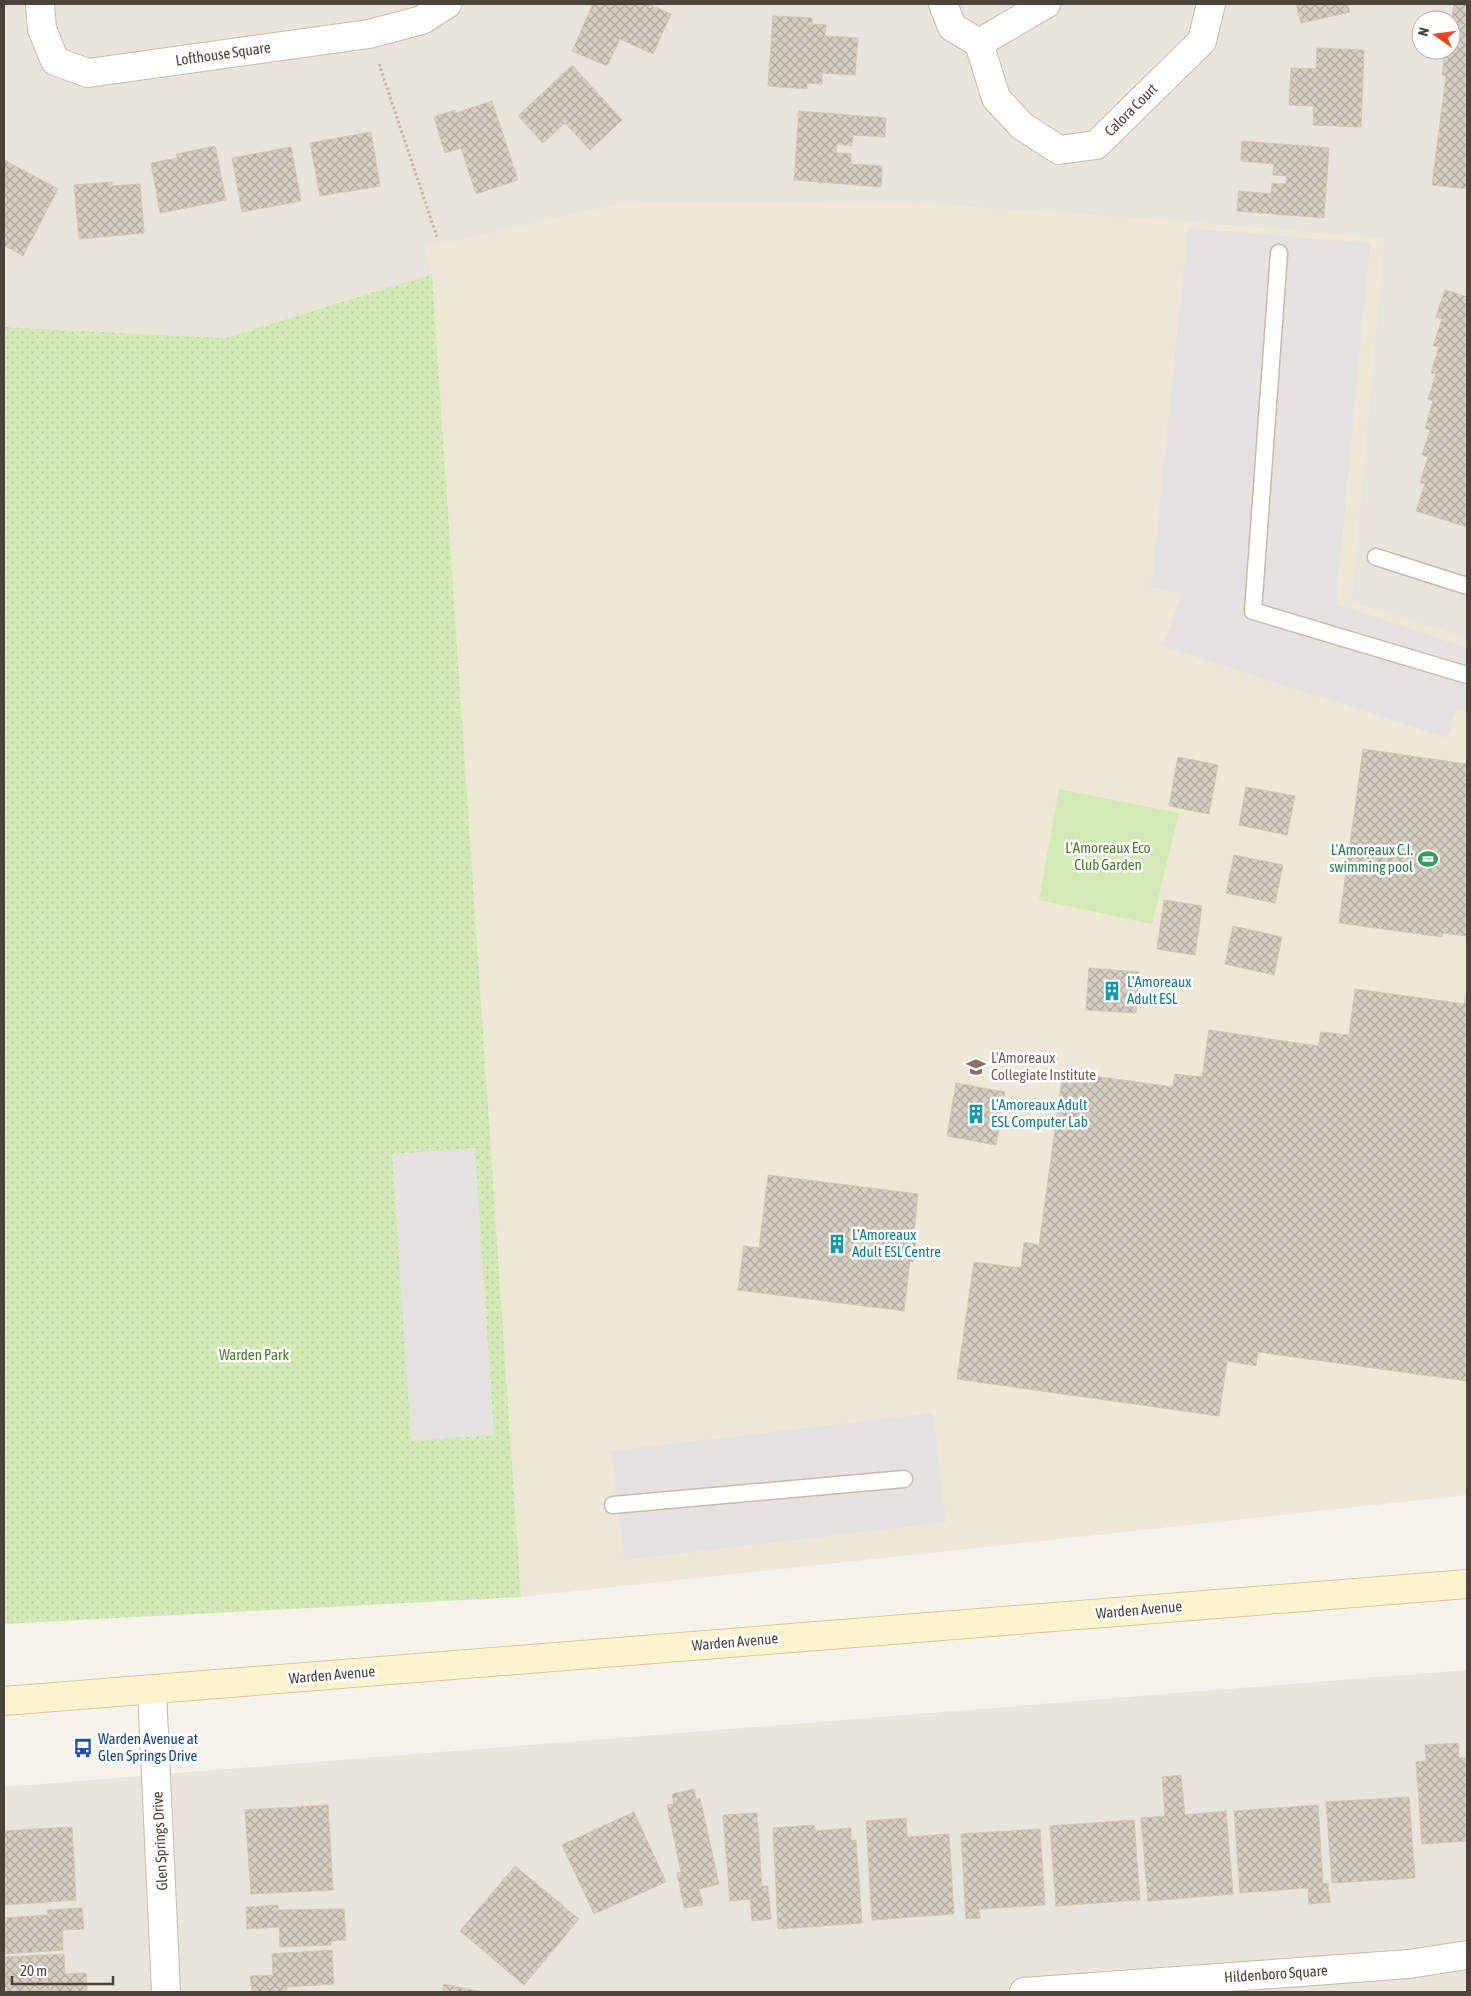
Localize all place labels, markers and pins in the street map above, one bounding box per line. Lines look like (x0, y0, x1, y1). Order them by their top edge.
place label: L'Amoreaux C.I. swimming pool (1329, 841, 1413, 875)
sports icon: L'Amoreaux C.I. swimming pool (1417, 848, 1439, 870)
place label: L'Amoreaux Adult ESL (1127, 973, 1191, 1007)
building icon: L'Amoreaux Adult ESL (1101, 980, 1123, 1002)
place label: L'Amoreaux Collegiate Institute (991, 1049, 1096, 1083)
school or university icon: L'Amoreaux Collegiate Institute (965, 1056, 987, 1078)
place label: L'Amoreaux Adult ESL Computer Lab (991, 1096, 1088, 1130)
building icon: L'Amoreaux Adult ESL Computer Lab (965, 1103, 987, 1125)
place label: L'Amoreaux Adult ESL Centre (852, 1226, 941, 1260)
building icon: L'Amoreaux Adult ESL Centre (826, 1233, 848, 1255)
place label: Warden Avenue at Glen Springs Drive (98, 1730, 198, 1764)
bus stop icon: Warden Avenue at Glen Springs Drive (72, 1737, 94, 1759)

